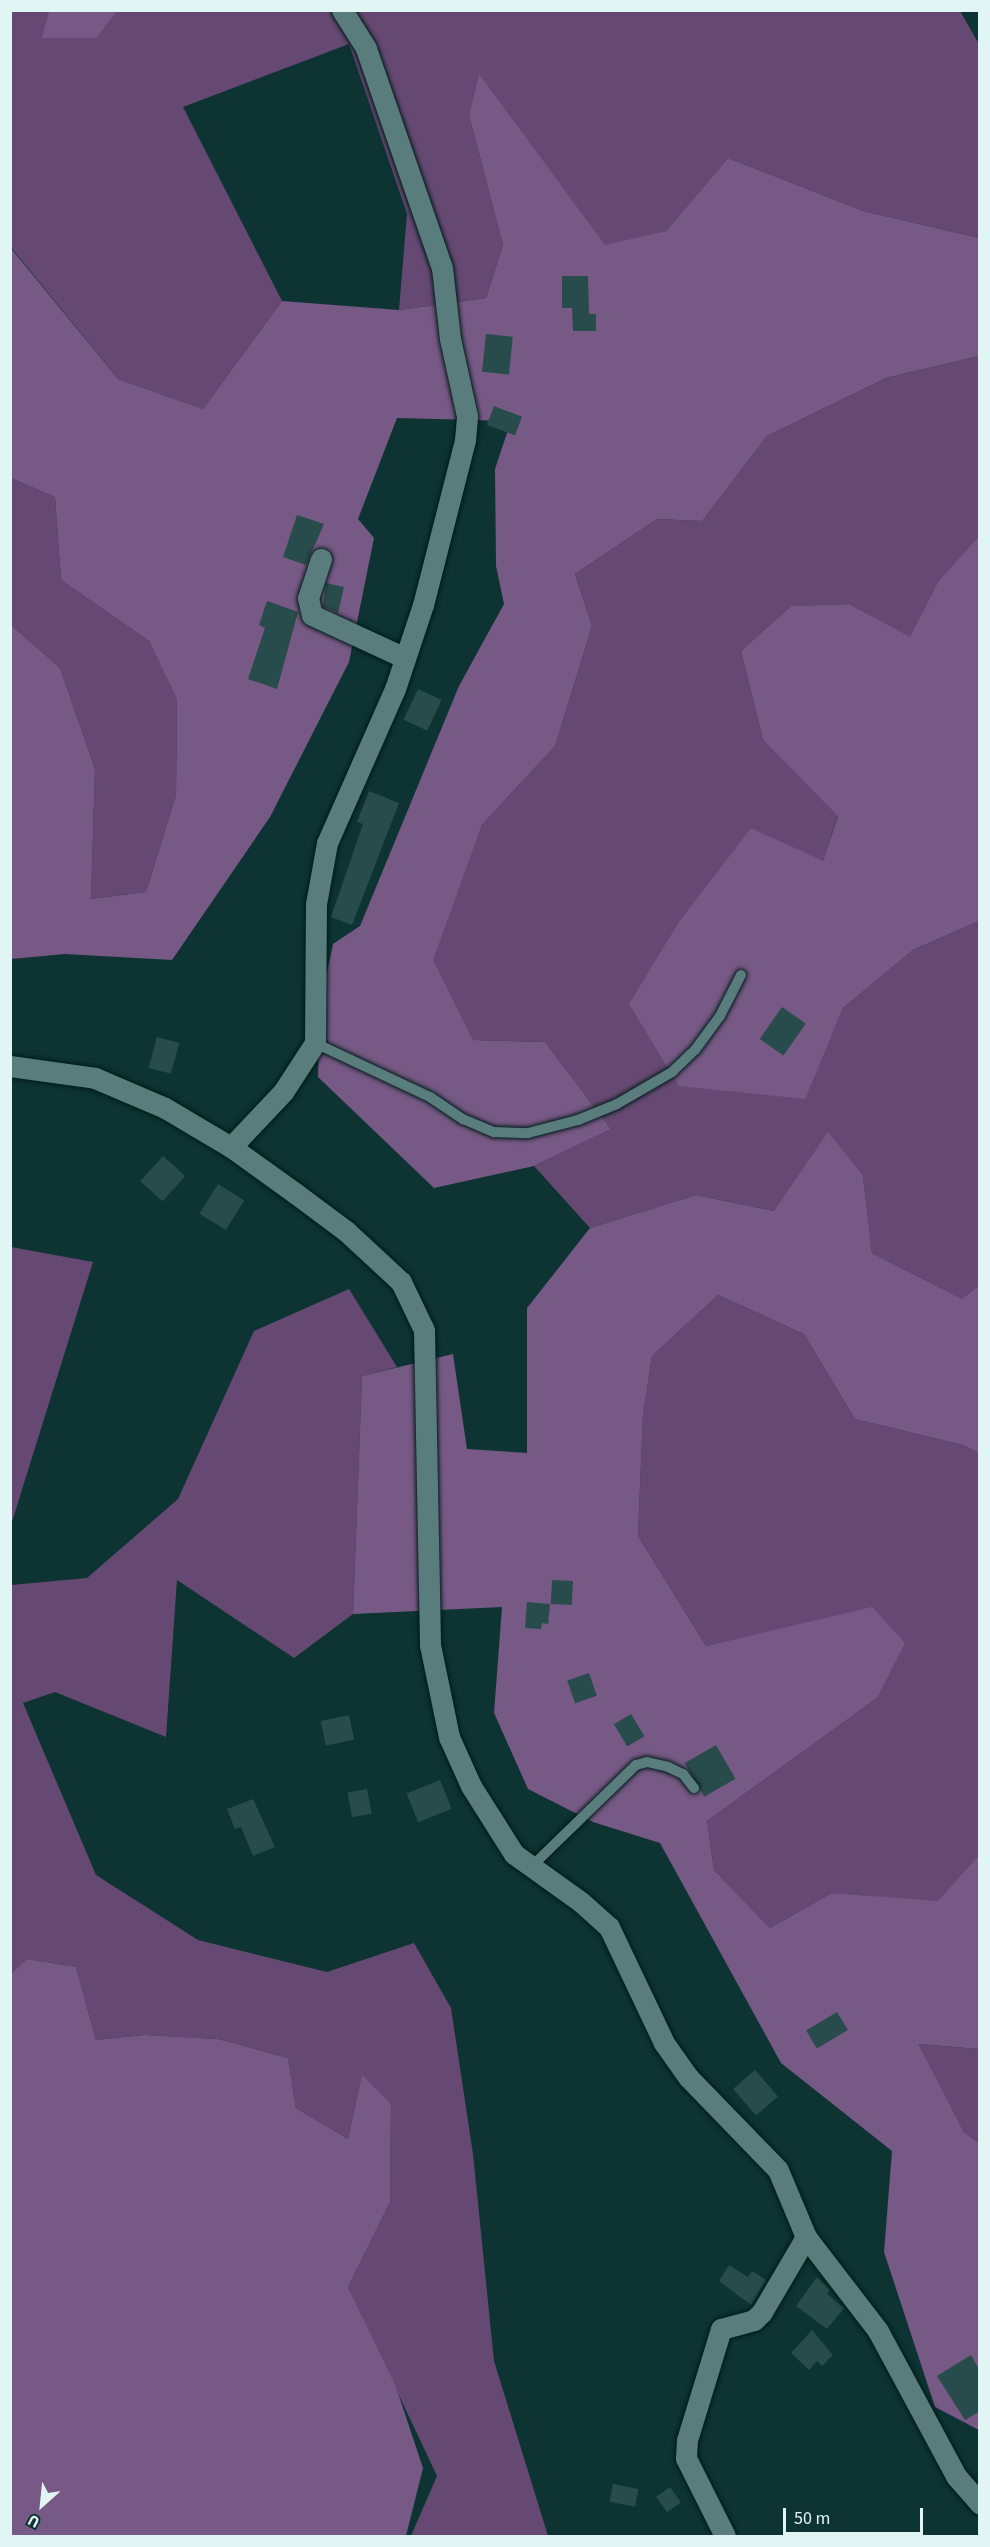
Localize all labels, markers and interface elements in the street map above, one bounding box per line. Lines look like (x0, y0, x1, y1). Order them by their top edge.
north arrow (12, 2475, 72, 2535)
scale bar (786, 2496, 926, 2534)
text: 50 m (794, 2506, 830, 2531)
text: U (24, 2509, 44, 2533)

